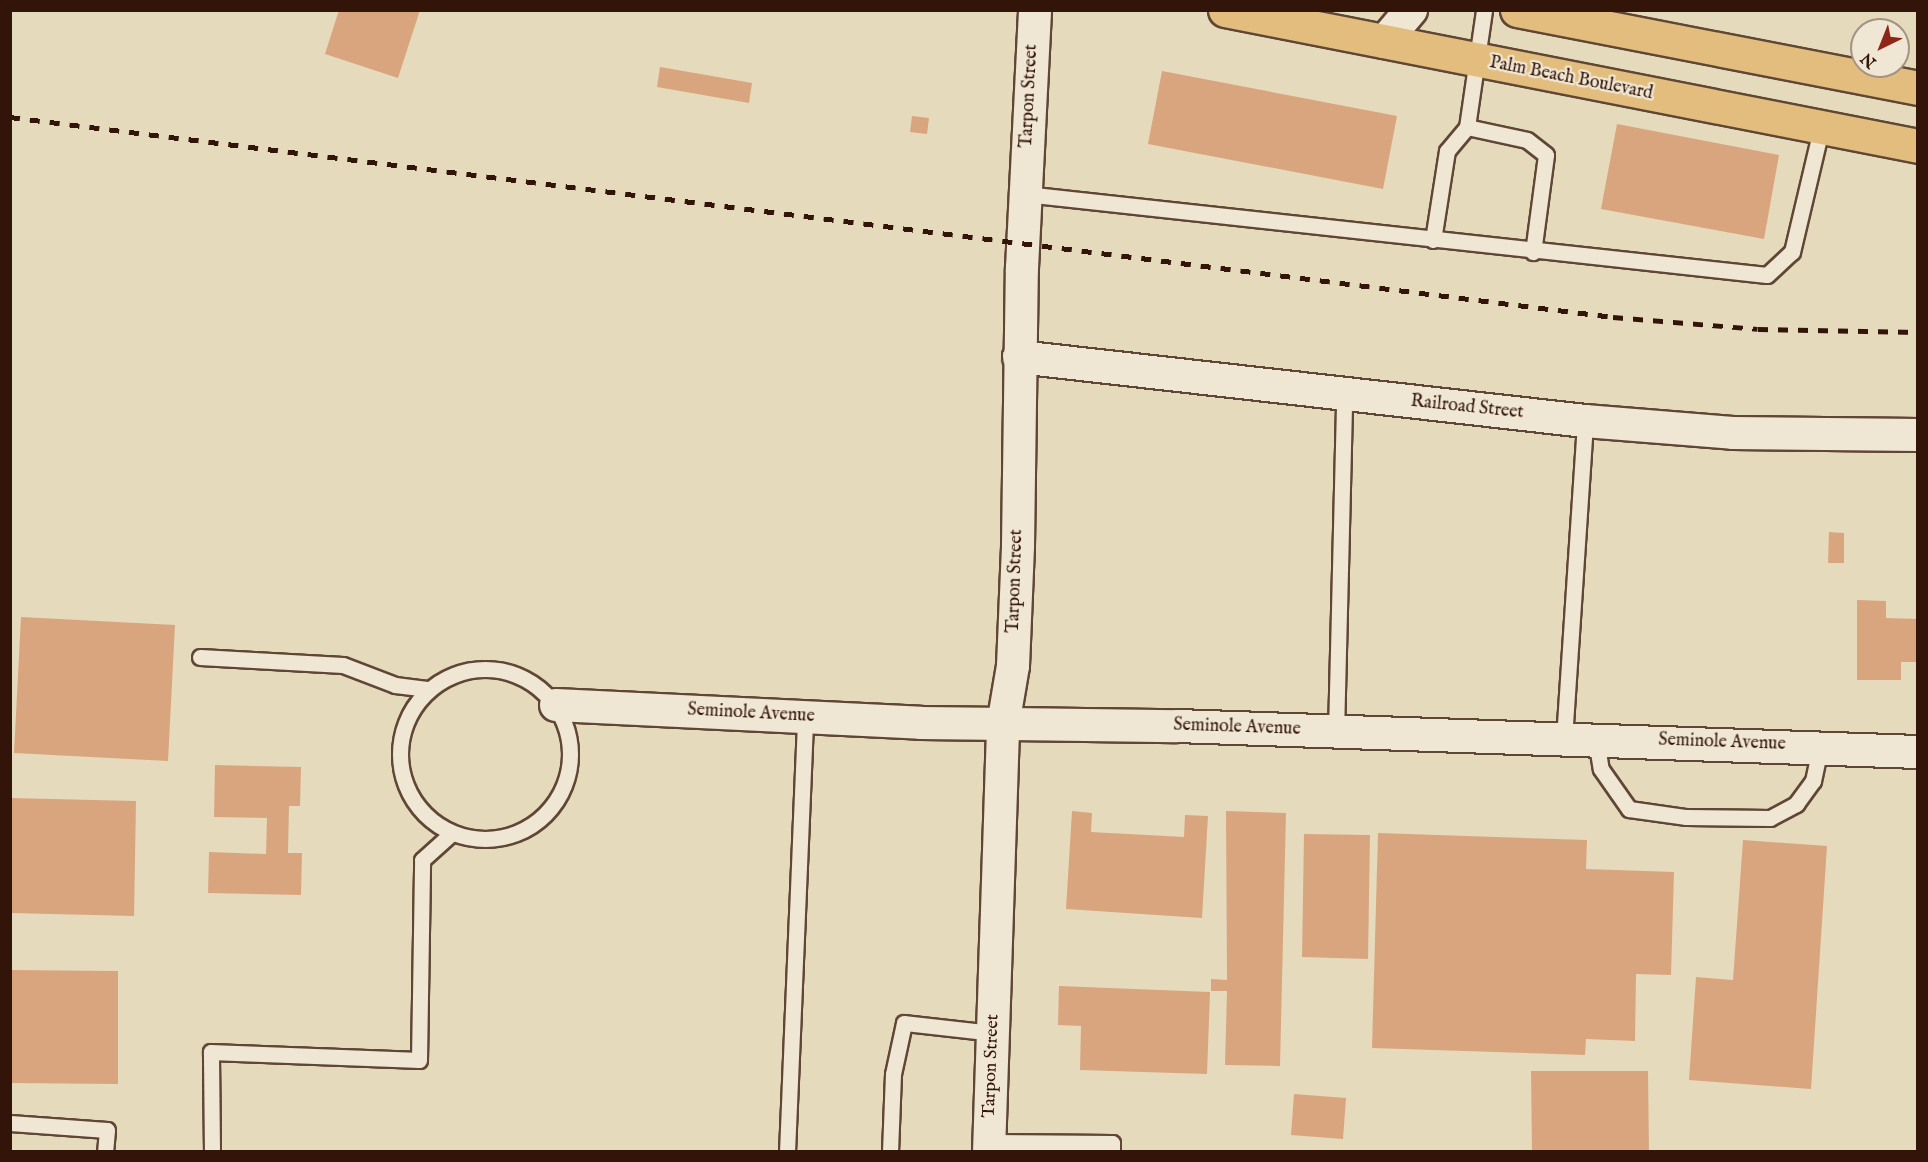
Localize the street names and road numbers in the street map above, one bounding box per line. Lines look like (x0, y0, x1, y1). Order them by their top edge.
street label: Tarpon Street (1016, 44, 1044, 148)
street label: Palm Beach Boulevard (1488, 53, 1654, 105)
street label: Railroad Street (1409, 391, 1525, 425)
street label: Tarpon Street (1003, 529, 1029, 633)
street label: Seminole Avenue (687, 700, 815, 728)
street label: Seminole Avenue (1173, 715, 1301, 741)
street label: Seminole Avenue (1658, 730, 1786, 756)
street label: Tarpon Street (979, 1014, 1005, 1118)

